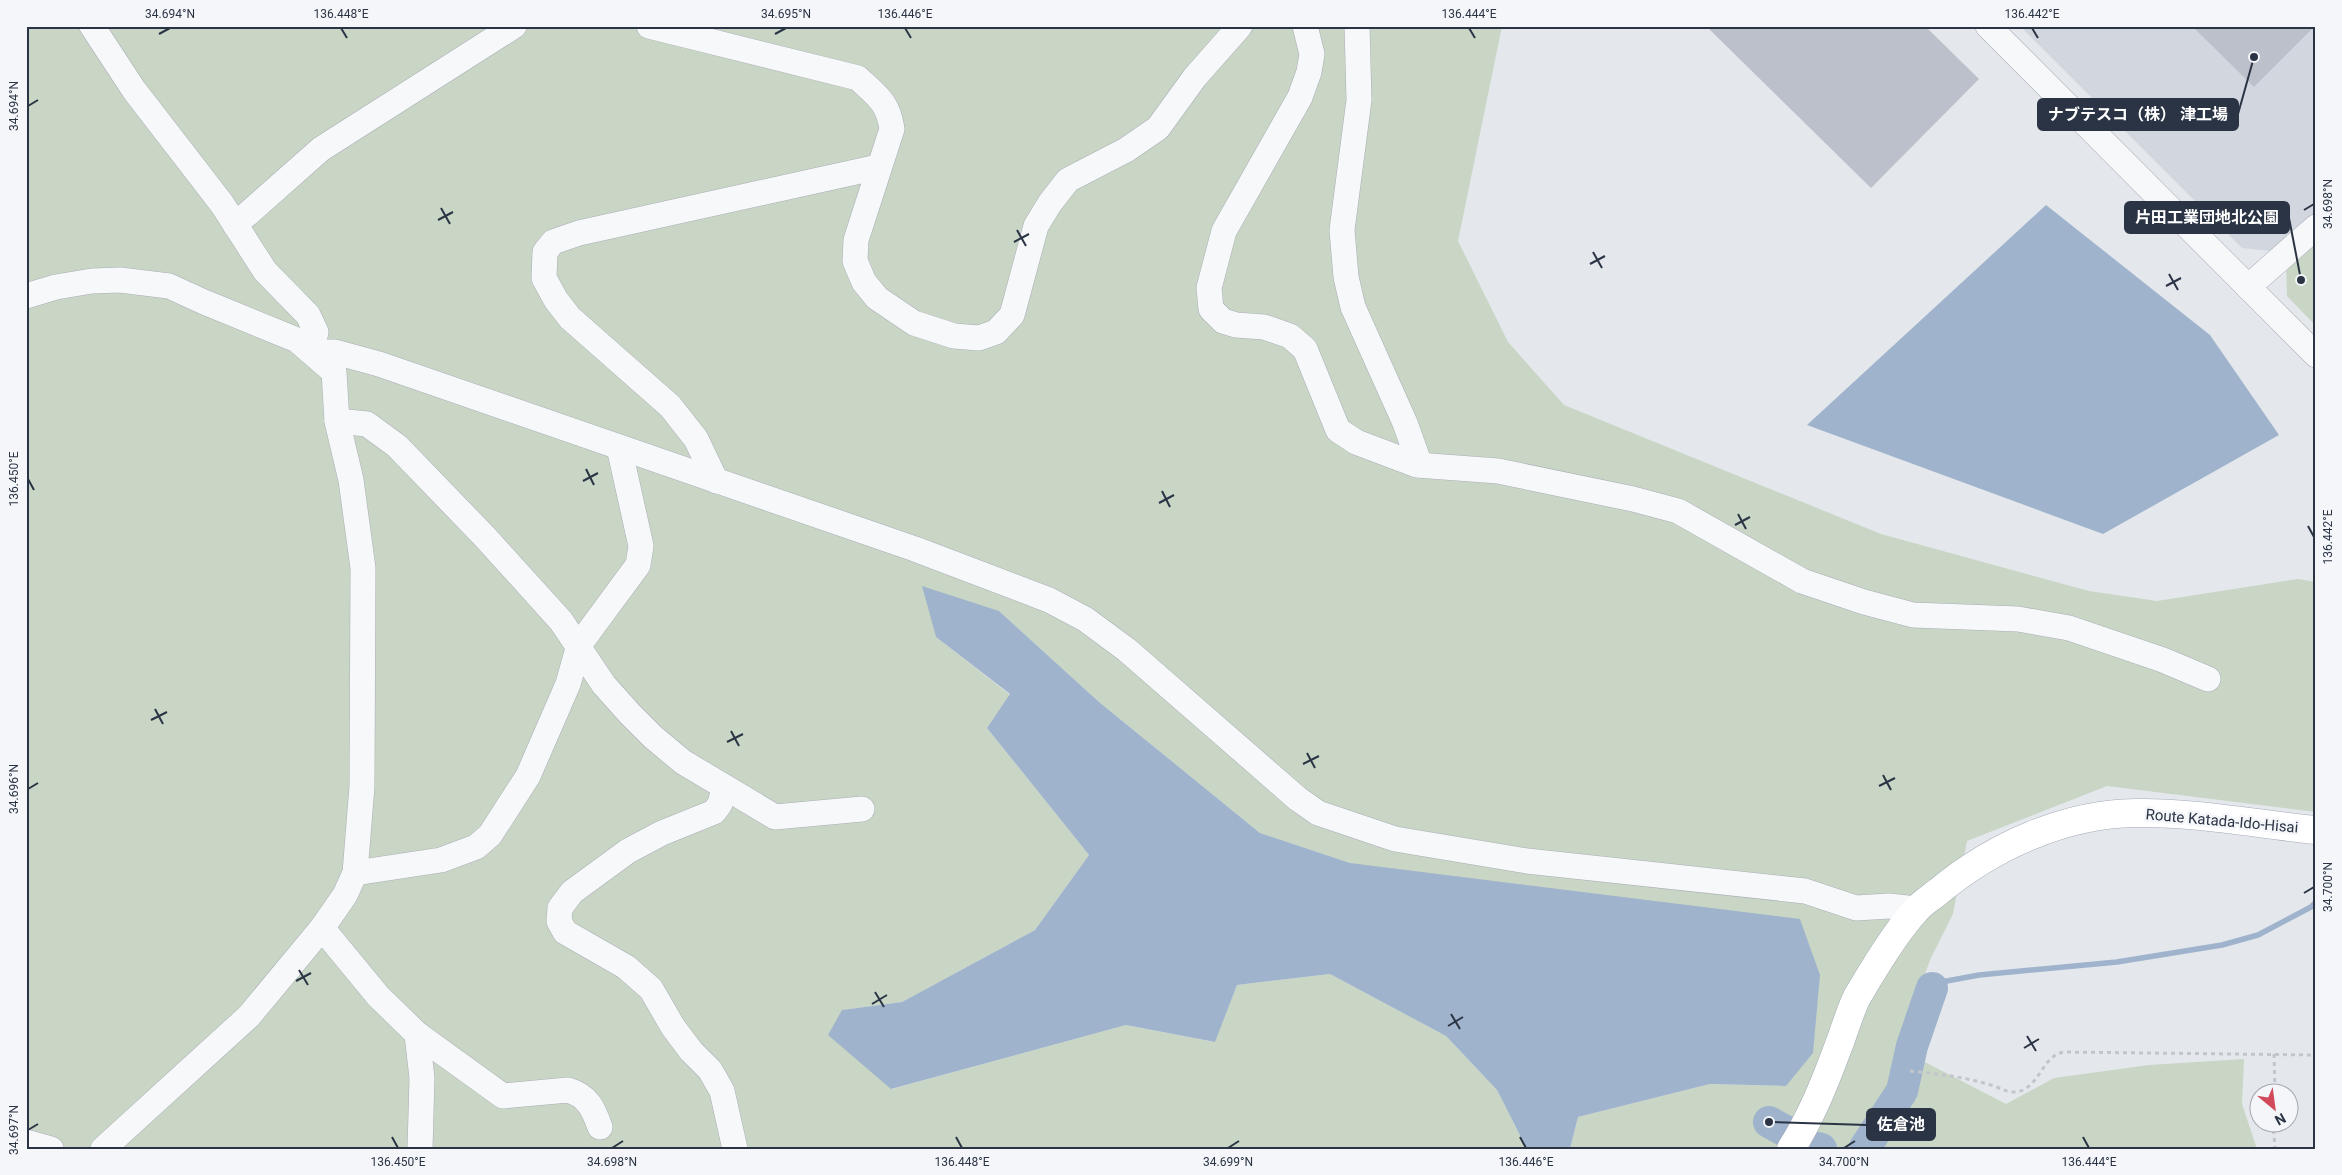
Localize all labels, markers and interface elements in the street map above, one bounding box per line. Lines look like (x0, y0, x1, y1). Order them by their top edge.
text: 34.694°N (145, 7, 195, 21)
text: 136.448°E (314, 7, 369, 21)
text: 34.695°N (761, 7, 811, 21)
text: 136.446°E (878, 7, 933, 21)
text: 136.444°E (1442, 7, 1497, 21)
text: 136.442°E (2005, 7, 2060, 21)
text: 34.694°N (7, 81, 21, 131)
callout: ナブテスコ（株） 津工場 (2038, 99, 2238, 130)
text: ナブテスコ（株） 津工場 (2048, 105, 2228, 124)
text: 34.698°N (2321, 179, 2335, 229)
callout: 片田工業団地北公園 (2125, 202, 2289, 233)
text: 片田工業団地北公園 (2135, 208, 2279, 227)
text: 136.450°E (7, 451, 21, 506)
text: 136.442°E (2321, 509, 2335, 564)
text: 34.696°N (7, 764, 21, 814)
street label: Route Katada-Ido-Hisai (2145, 805, 2299, 837)
text: 34.700°N (2321, 862, 2335, 912)
north arrow (2250, 1082, 2300, 1132)
text: 34.697°N (7, 1105, 21, 1155)
callout: 佐倉池 (1867, 1109, 1935, 1140)
text: N (2272, 1110, 2289, 1129)
text: 佐倉池 (1876, 1115, 1925, 1134)
text: 136.450°E (371, 1155, 426, 1169)
text: 34.698°N (587, 1155, 637, 1169)
text: 136.448°E (935, 1155, 990, 1169)
text: 34.699°N (1203, 1155, 1253, 1169)
text: 136.446°E (1499, 1155, 1554, 1169)
text: 34.700°N (1819, 1155, 1869, 1169)
text: 136.444°E (2062, 1155, 2117, 1169)

